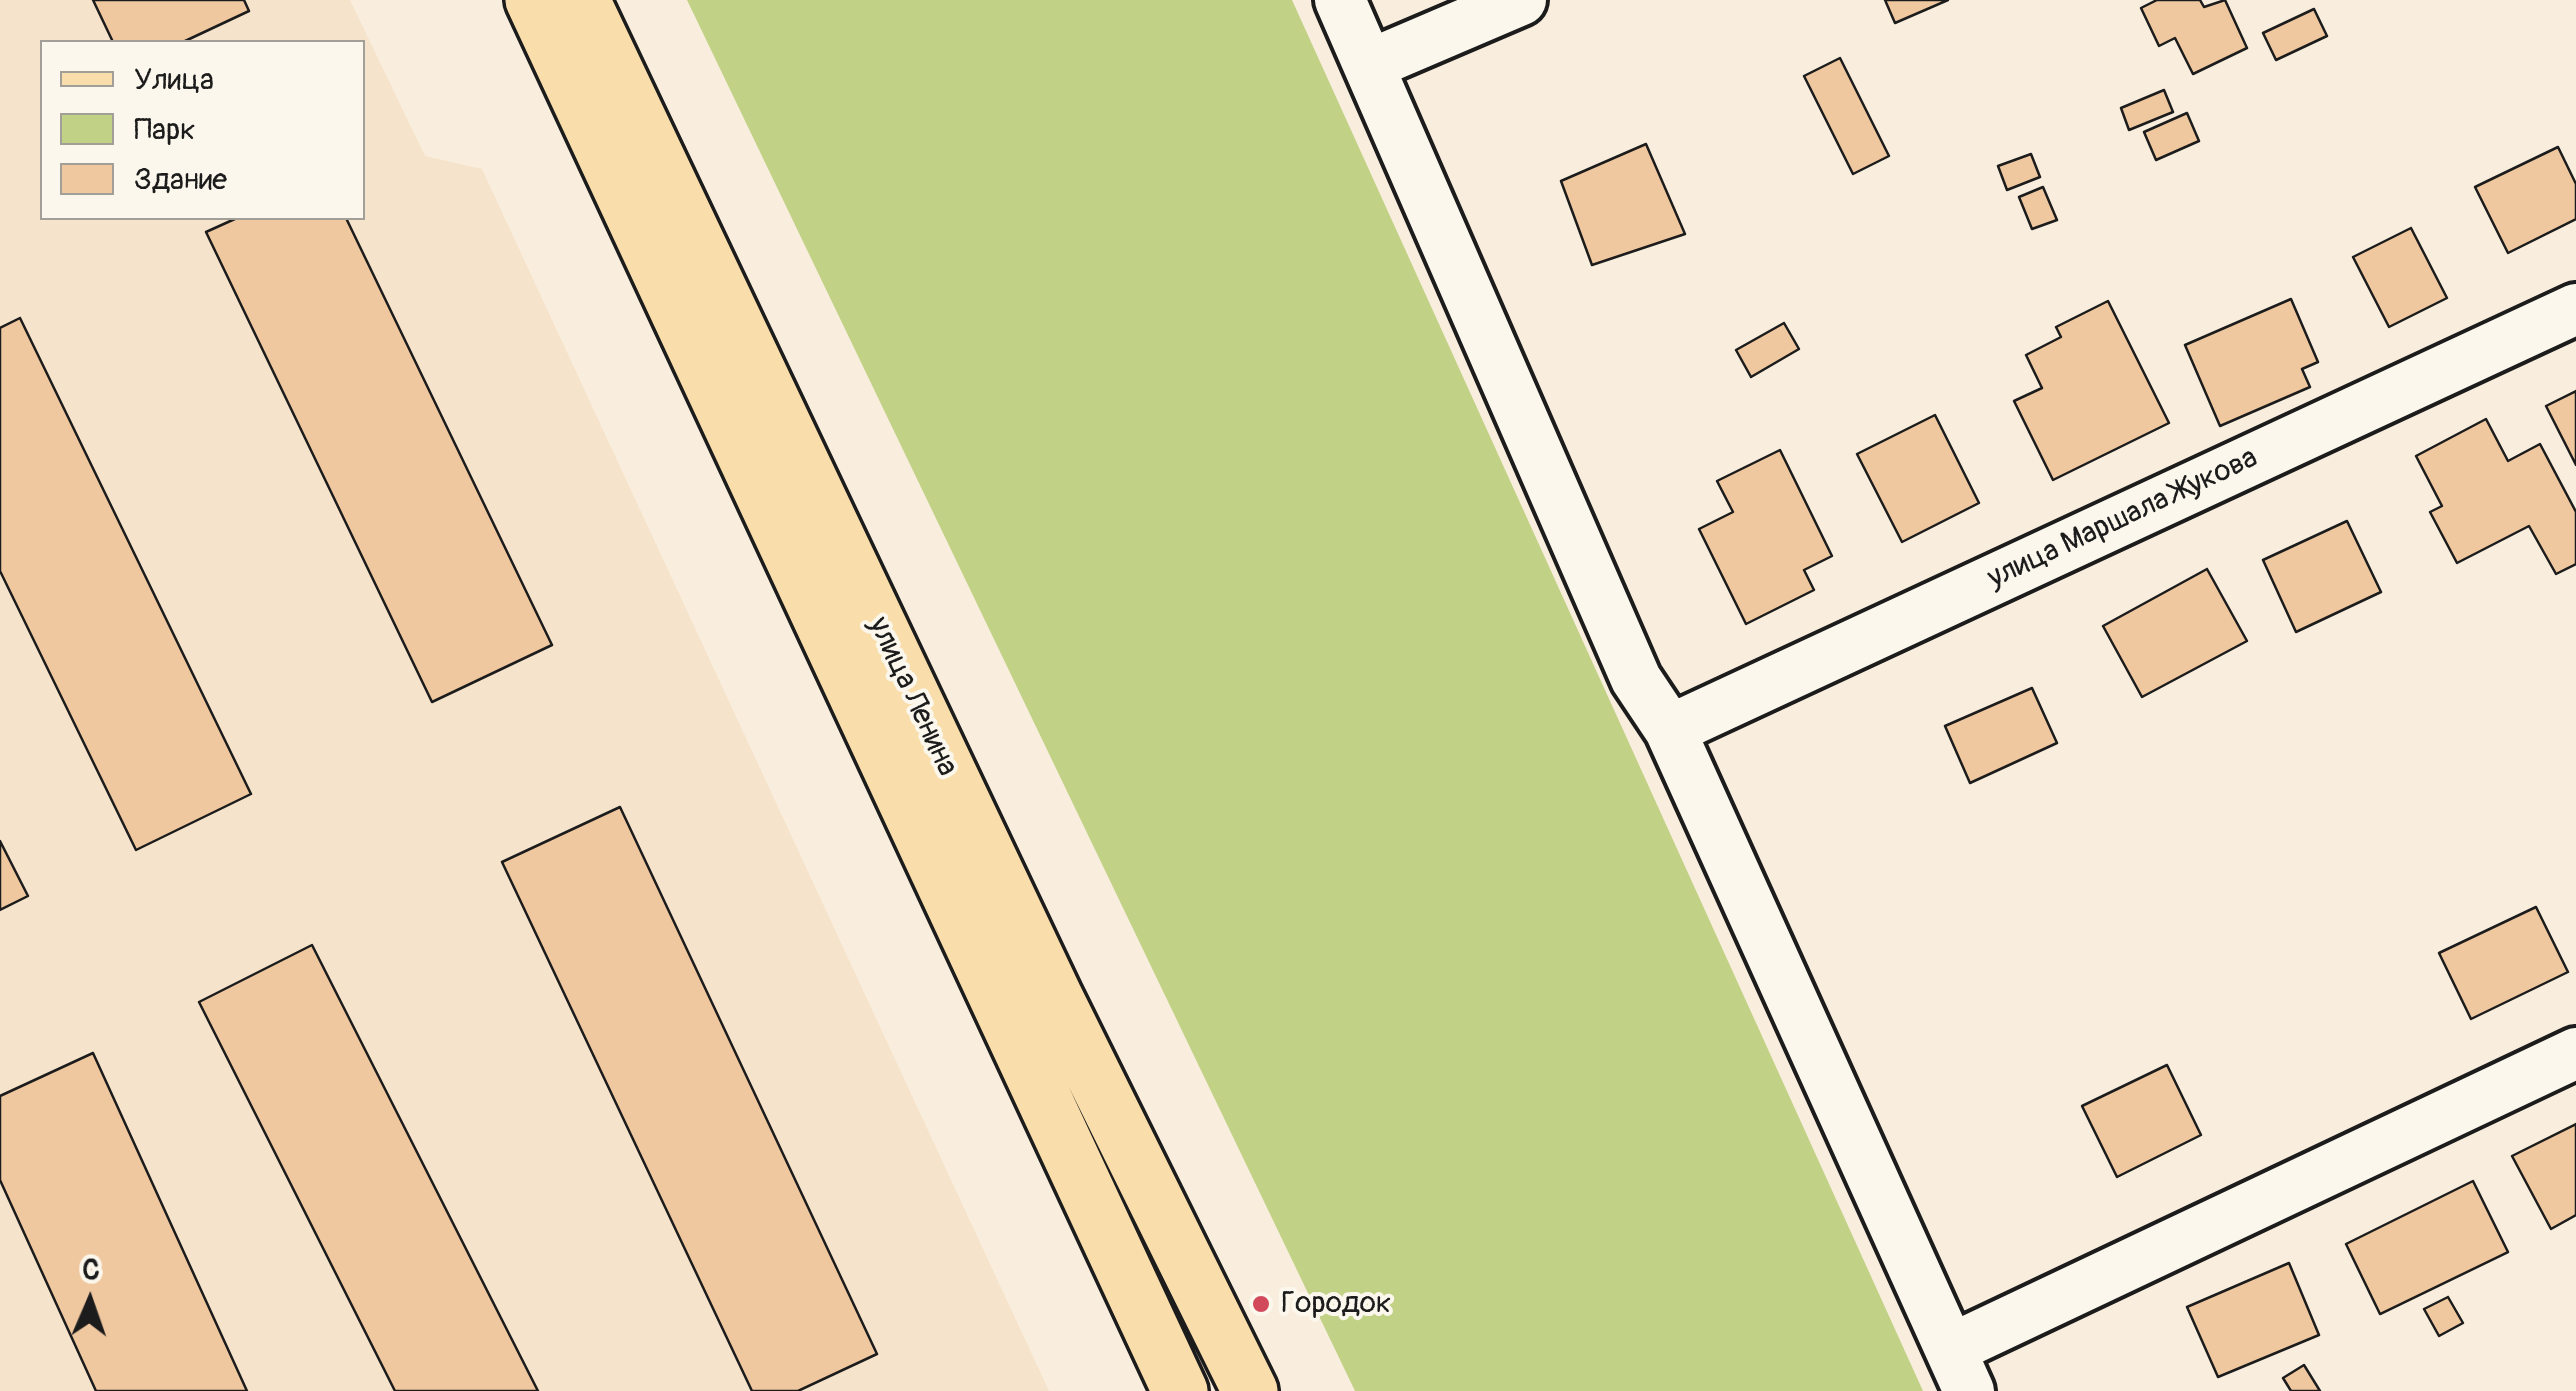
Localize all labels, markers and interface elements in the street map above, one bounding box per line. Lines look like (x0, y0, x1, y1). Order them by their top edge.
legend (40, 40, 365, 220)
text: Улица (134, 61, 214, 98)
text: Парк (134, 111, 196, 148)
text: Здание (134, 161, 227, 198)
street label: улица Маршала Жукова (1982, 441, 2264, 597)
street label: улица Ленина (860, 612, 964, 782)
north arrow (40, 1251, 140, 1351)
text: С (82, 1253, 100, 1288)
place label: Городок (1281, 1286, 1391, 1322)
marker: Городок (1250, 1293, 1272, 1315)

